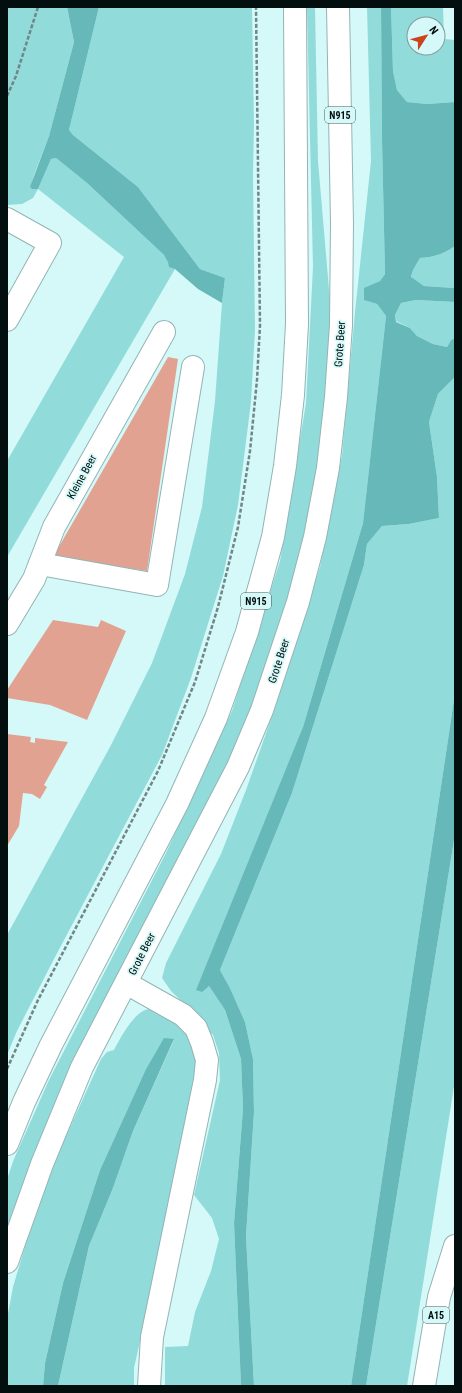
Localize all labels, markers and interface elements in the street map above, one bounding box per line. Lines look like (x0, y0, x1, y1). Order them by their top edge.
north arrow (406, 16, 446, 56)
text: N (426, 24, 441, 37)
road number: N915 (325, 107, 355, 123)
street label: Grote Beer (332, 320, 348, 367)
street label: Kleine Beer (64, 452, 100, 502)
road number: N915 (241, 593, 271, 609)
street label: Grote Beer (266, 637, 292, 685)
street label: Grote Beer (126, 930, 158, 977)
road number: A15 (423, 1307, 449, 1323)

